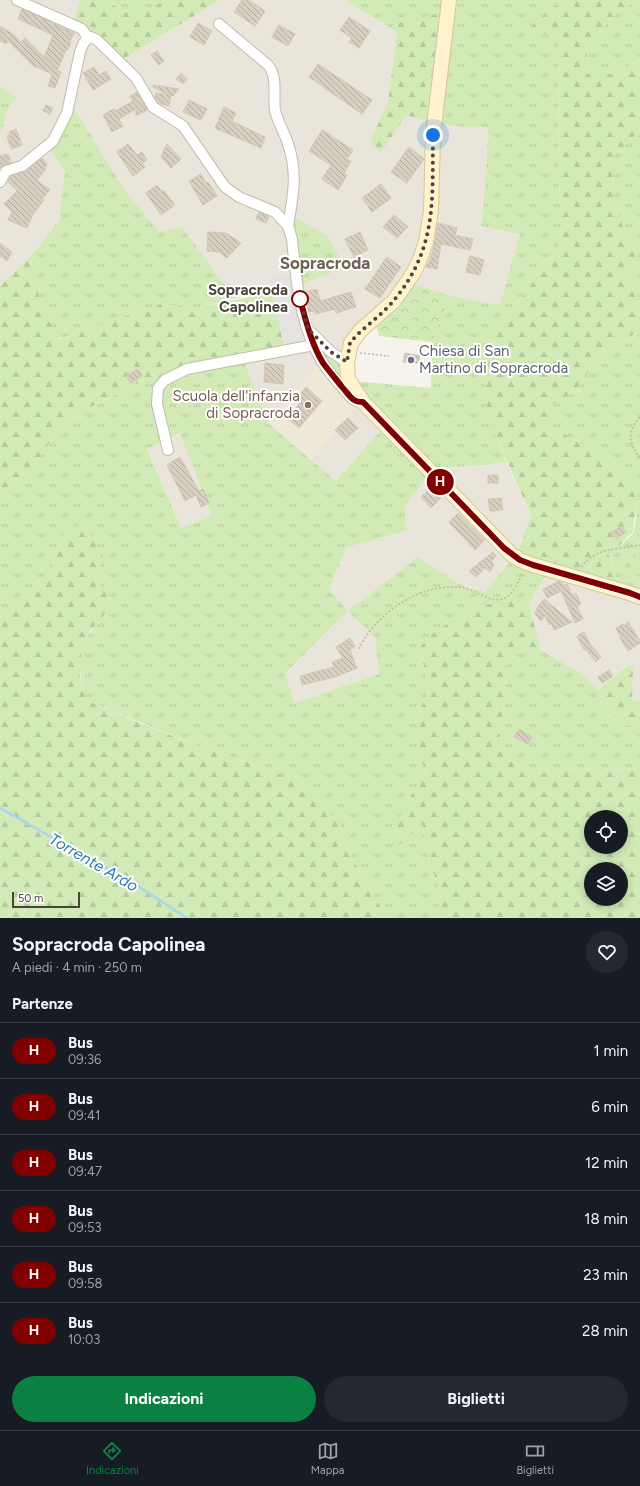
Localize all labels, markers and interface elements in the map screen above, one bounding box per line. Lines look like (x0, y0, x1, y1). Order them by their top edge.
your location (423, 125, 443, 145)
district label: Sopracroda (280, 253, 370, 273)
place label: Sopracroda Capolinea (208, 281, 288, 316)
marker: Sopracroda Capolinea (291, 290, 309, 308)
place label: Chiesa di San Martino di Sopracroda (419, 342, 568, 377)
marker: Chiesa di San Martino di Sopracroda (406, 355, 416, 365)
place label: Scuola dell'infanzia di Sopracroda (173, 387, 300, 422)
marker: Scuola dell'infanzia di Sopracroda (303, 400, 313, 410)
line badge: H (427, 469, 453, 495)
text: H (435, 473, 445, 490)
map controls (584, 810, 628, 906)
button: locate (584, 810, 628, 854)
water label: Torrente Ardo (46, 829, 142, 896)
button: layers (584, 862, 628, 906)
scale bar (12, 890, 80, 909)
text: 50 m (18, 892, 43, 905)
button: heart (586, 931, 628, 973)
text: Sopracroda Capolinea (12, 933, 205, 956)
text: A piedi · 4 min · 250 m (12, 960, 142, 975)
text: Partenze (12, 995, 73, 1013)
text: Bus (68, 1034, 93, 1052)
text: H (29, 1042, 39, 1059)
text: 1 min (593, 1042, 628, 1060)
text: 09:36 (68, 1052, 101, 1067)
text: Bus (68, 1090, 93, 1108)
text: H (29, 1098, 39, 1115)
text: 6 min (591, 1098, 628, 1116)
text: 09:41 (68, 1108, 100, 1123)
text: Bus (68, 1146, 93, 1164)
text: H (29, 1154, 39, 1171)
text: 12 min (585, 1154, 628, 1172)
text: 09:47 (68, 1164, 102, 1179)
text: Bus (68, 1202, 93, 1220)
text: H (29, 1210, 39, 1227)
text: 18 min (584, 1210, 628, 1228)
text: 09:53 (68, 1220, 102, 1235)
text: Bus (68, 1258, 93, 1276)
text: H (29, 1266, 39, 1283)
text: 23 min (583, 1266, 628, 1284)
text: 09:58 (68, 1276, 102, 1291)
text: Bus (68, 1314, 93, 1332)
text: H (29, 1322, 39, 1339)
text: 28 min (582, 1322, 628, 1340)
text: 10:03 (68, 1332, 100, 1347)
button: Indicazioni (12, 1376, 316, 1422)
button: Biglietti (324, 1376, 628, 1422)
tab: Indicazioni (86, 1440, 139, 1477)
tab: Mappa (311, 1440, 344, 1477)
tab: Biglietti (516, 1440, 554, 1477)

